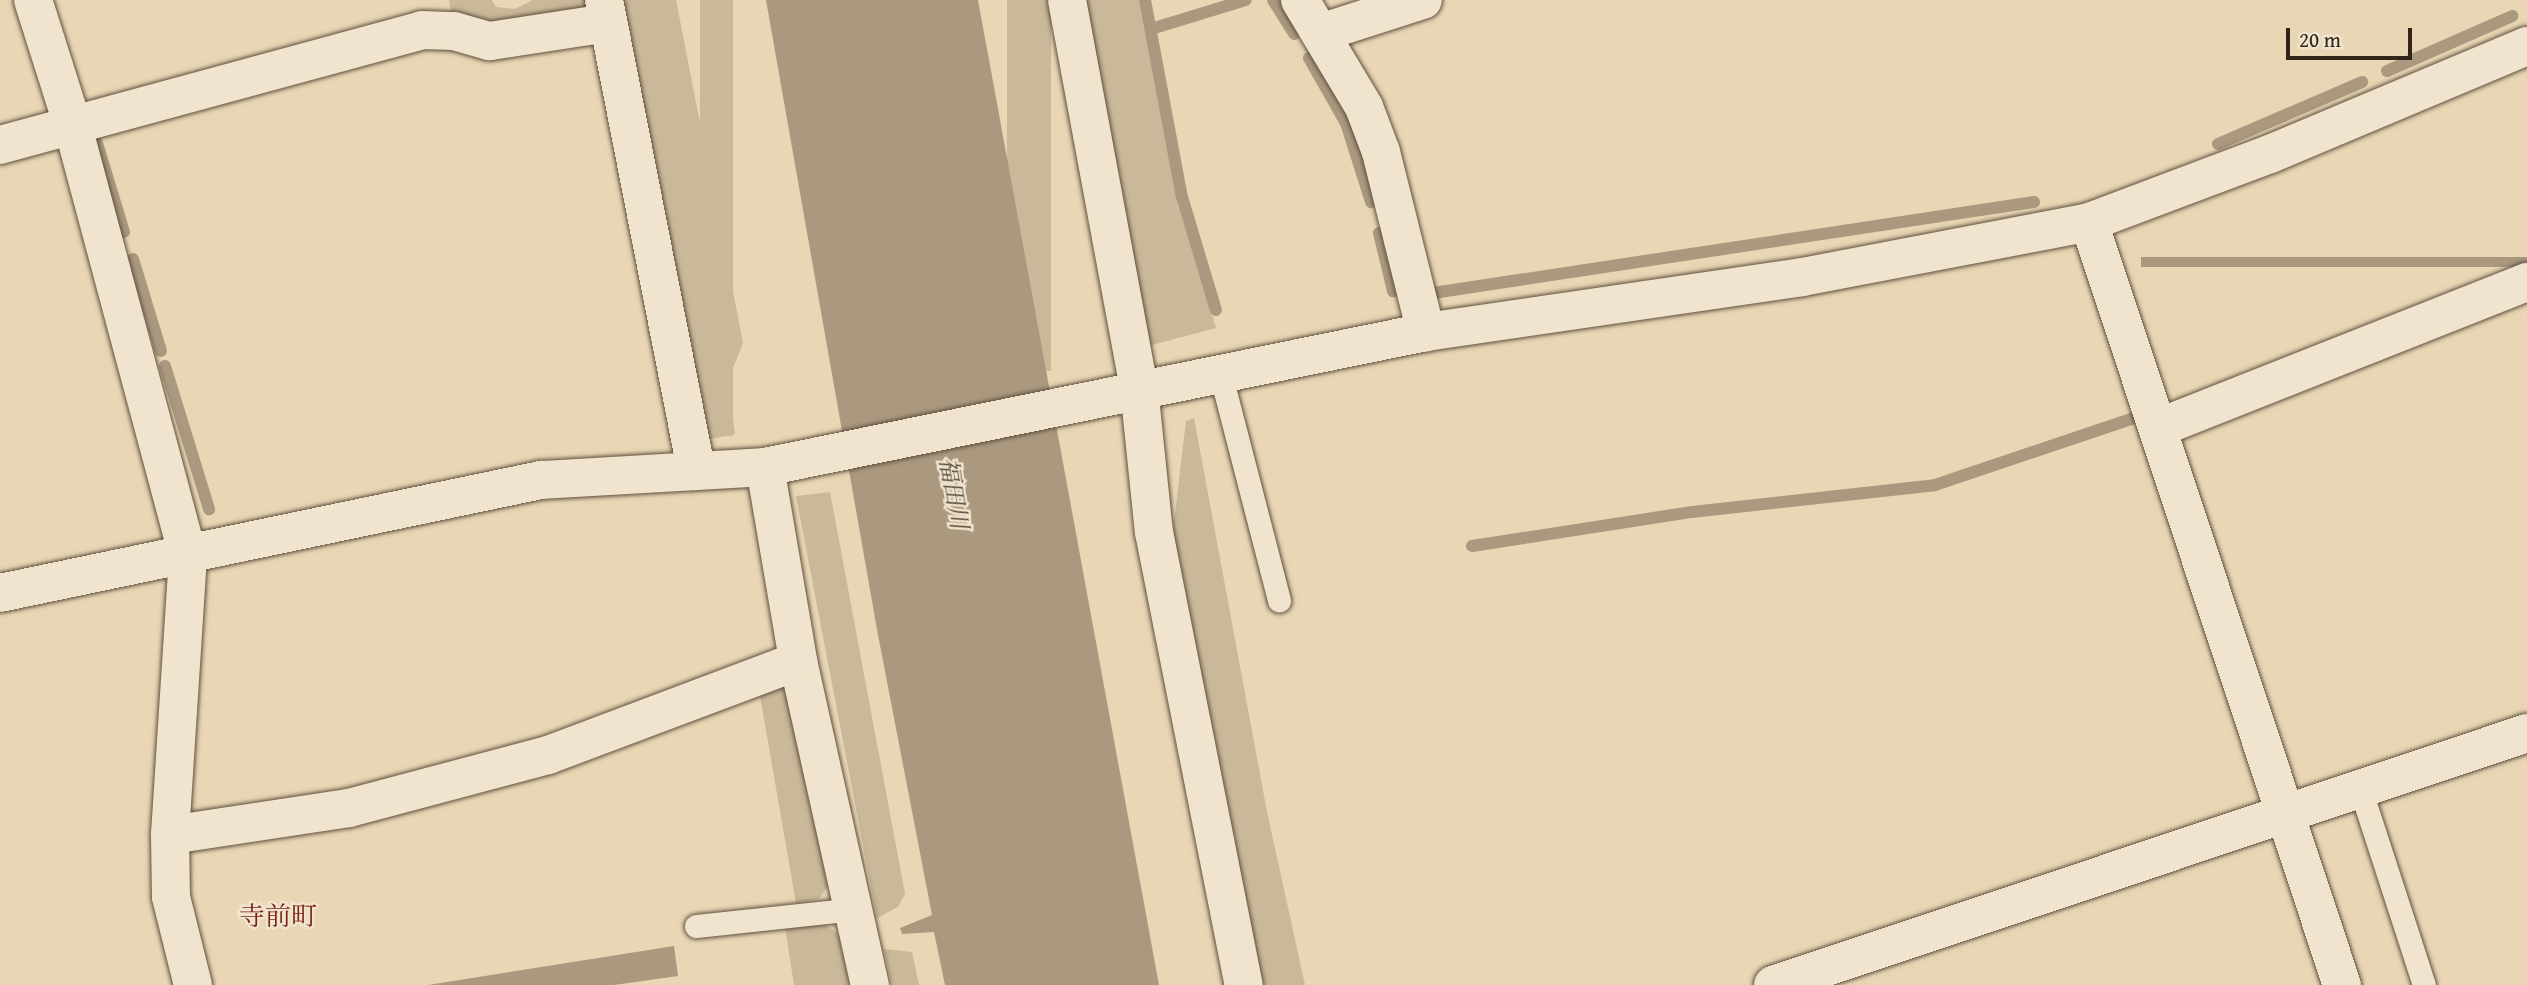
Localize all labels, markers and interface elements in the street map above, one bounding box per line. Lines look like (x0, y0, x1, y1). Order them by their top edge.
scale bar (2289, 14, 2415, 58)
text: 20 m (2299, 24, 2341, 55)
water label: 福田川 (934, 455, 974, 531)
district label: 寺前町 (239, 900, 317, 932)

